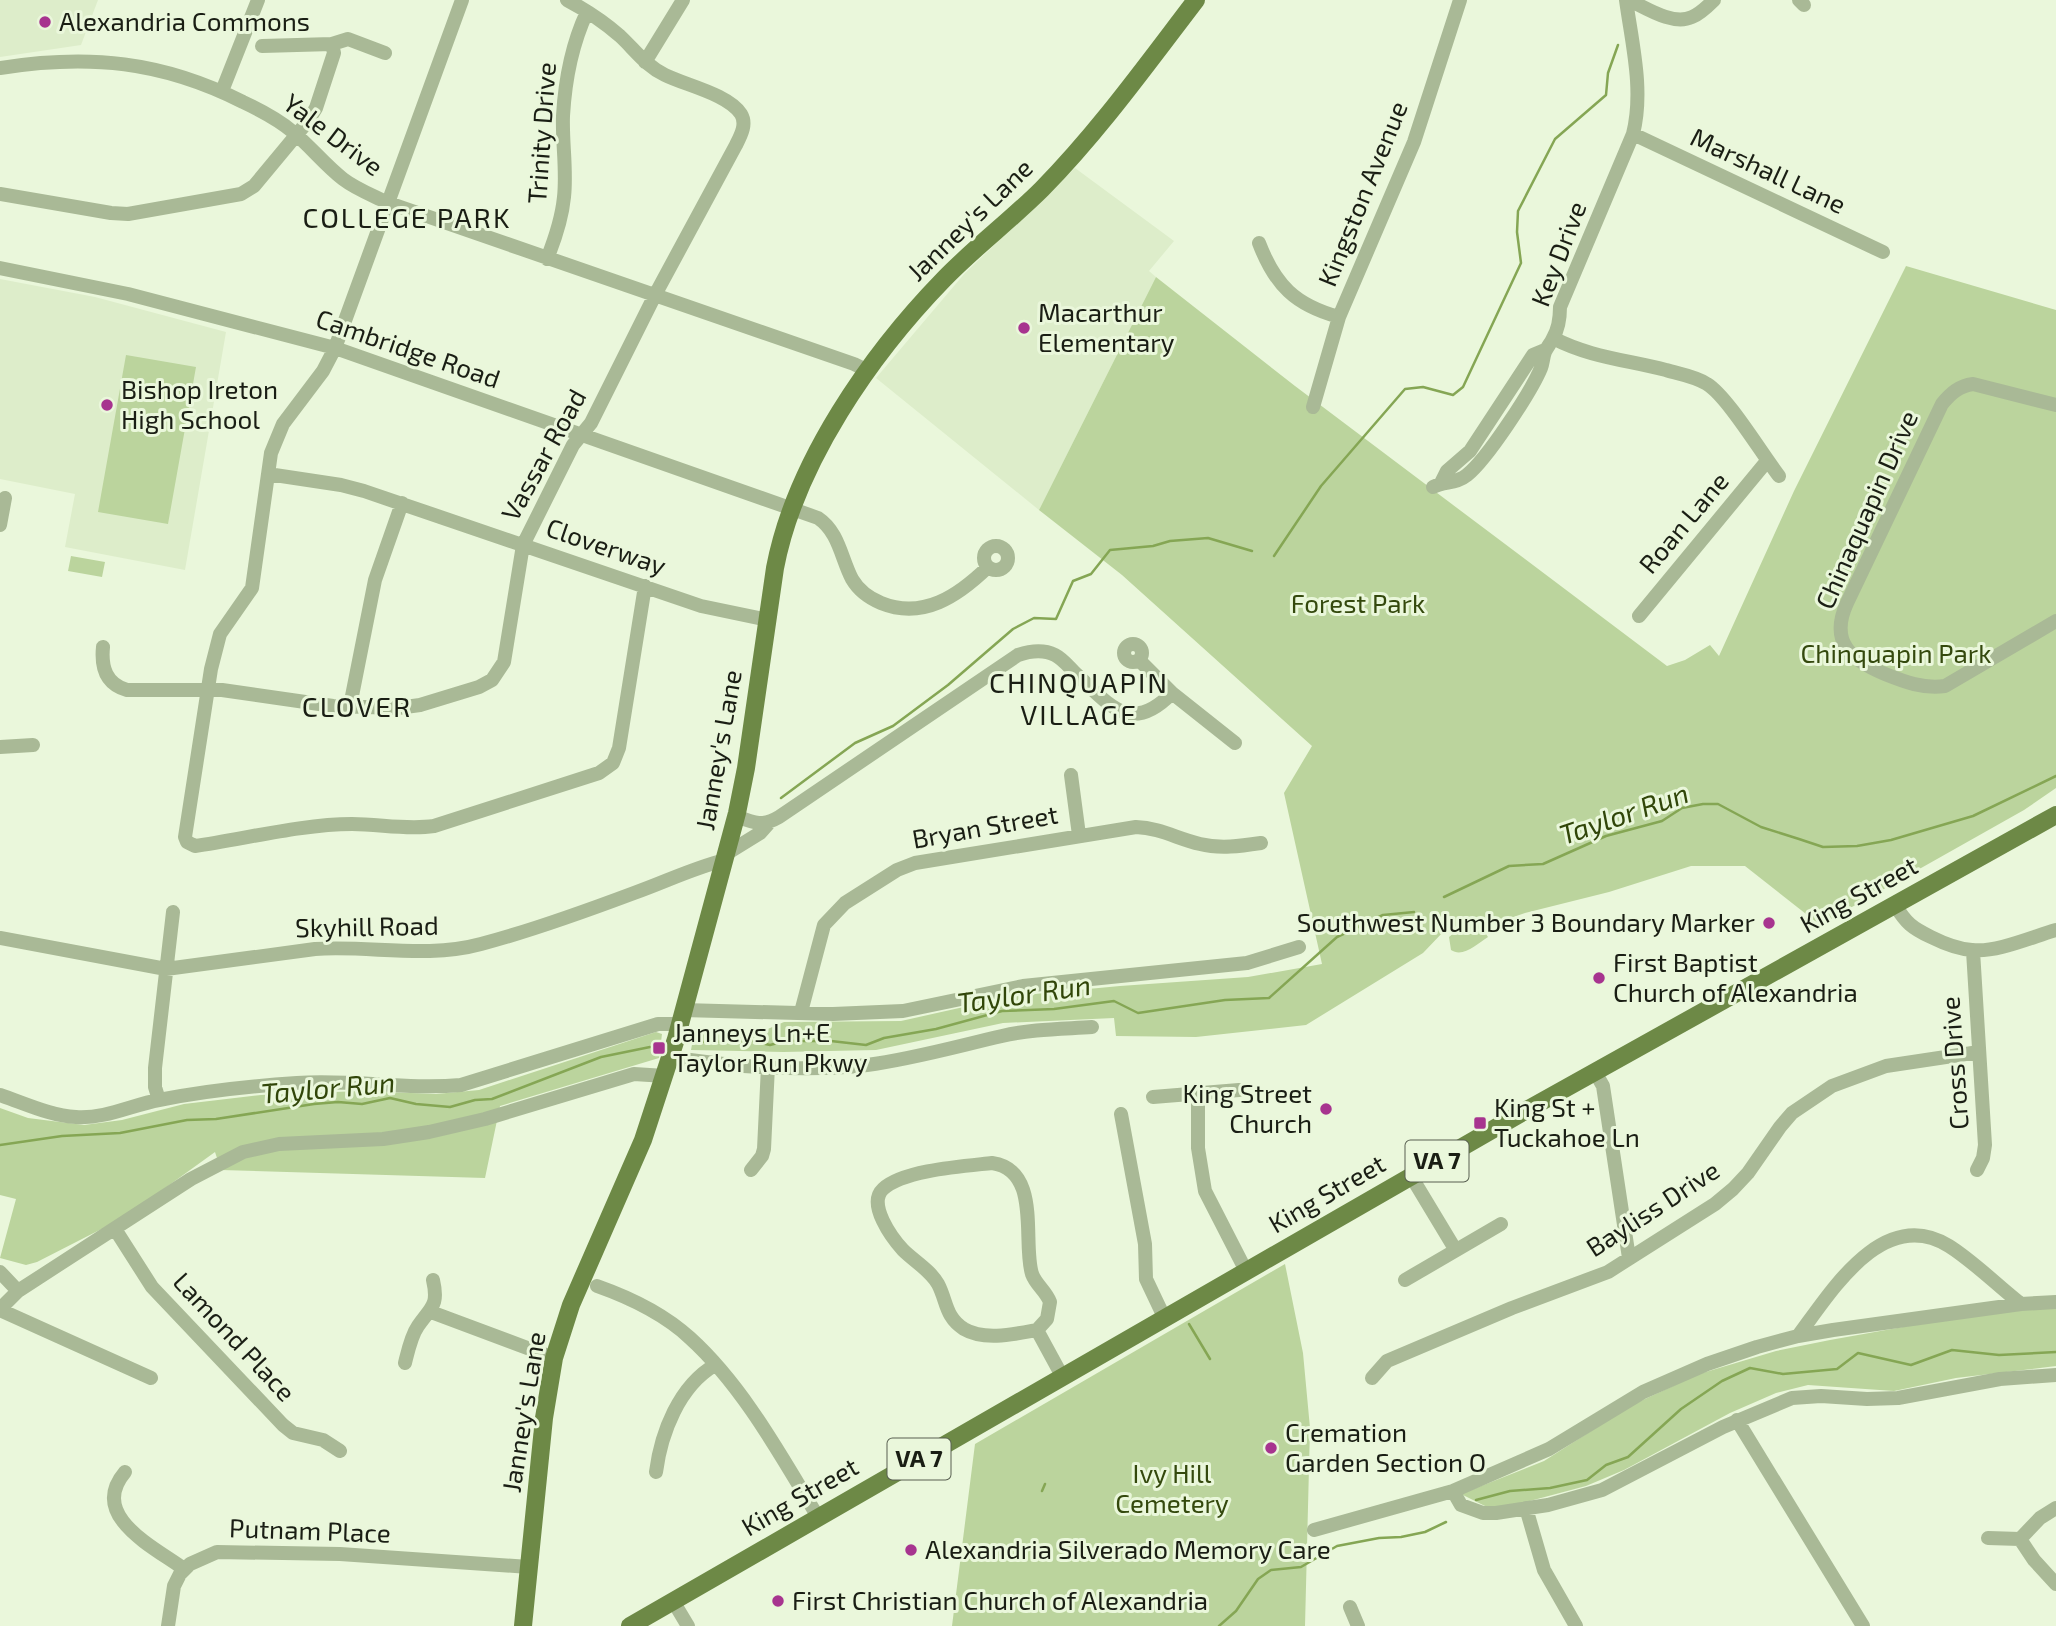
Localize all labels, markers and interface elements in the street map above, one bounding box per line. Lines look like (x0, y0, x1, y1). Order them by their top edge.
place label: Alexandria Commons (59, 5, 310, 36)
marker: Alexandria Commons (37, 14, 53, 30)
street label: Trinity Drive (520, 61, 561, 205)
street label: Yale Drive (278, 86, 390, 181)
street label: Kingston Avenue (1310, 96, 1413, 290)
street label: Marshall Lane (1686, 120, 1851, 219)
street label: Janney's Lane (900, 151, 1038, 286)
street label: Key Drive (1523, 197, 1592, 310)
district label: COLLEGE PARK (303, 200, 511, 234)
place label: Macarthur Elementary (1038, 296, 1175, 357)
street label: Cambridge Road (312, 302, 505, 394)
marker: Macarthur Elementary (1016, 320, 1032, 336)
place label: Bishop Ireton High School (121, 373, 278, 434)
street label: Vassar Road (494, 383, 592, 525)
marker: Bishop Ireton High School (99, 397, 115, 413)
street label: Chinaquapin Drive (1808, 405, 1923, 613)
street label: Roan Lane (1632, 465, 1734, 579)
street label: Cloverway (543, 511, 671, 581)
park label: Forest Park (1291, 587, 1425, 618)
park label: Chinquapin Park (1801, 637, 1992, 668)
district label: CHINQUAPIN VILLAGE (989, 665, 1169, 731)
street label: Janney's Lane (688, 667, 747, 832)
district label: CLOVER (302, 689, 412, 723)
water label: Taylor Run (1555, 775, 1693, 851)
street label: Bryan Street (909, 797, 1060, 854)
street label: King Street (1794, 849, 1922, 939)
place label: Southwest Number 3 Boundary Marker (1297, 906, 1755, 937)
street label: Skyhill Road (295, 909, 439, 942)
marker: Southwest Number 3 Boundary Marker (1761, 915, 1777, 931)
place label: First Baptist Church of Alexandria (1613, 946, 1858, 1007)
water label: Taylor Run (955, 967, 1093, 1019)
marker: First Baptist Church of Alexandria (1591, 970, 1607, 986)
street label: Cross Drive (1933, 995, 1974, 1131)
place label: Janneys Ln+E Taylor Run Pkwy (673, 1016, 868, 1077)
marker: Janneys Ln+E Taylor Run Pkwy (651, 1040, 667, 1056)
water label: Taylor Run (259, 1064, 396, 1110)
place label: King Street Church (1183, 1077, 1312, 1138)
place label: King St + Tuckahoe Ln (1494, 1091, 1640, 1152)
marker: King Street Church (1318, 1101, 1334, 1117)
marker: King St + Tuckahoe Ln (1472, 1115, 1488, 1131)
road number: VA 7 (1406, 1140, 1468, 1182)
street label: King Street (1262, 1147, 1390, 1238)
street label: Bayliss Drive (1580, 1153, 1724, 1262)
street label: Lamond Place (168, 1265, 303, 1407)
street label: Janney's Lane (495, 1329, 551, 1494)
place label: Cremation Garden Section O (1285, 1416, 1486, 1477)
road number: VA 7 (888, 1438, 950, 1479)
marker: Cremation Garden Section O (1263, 1440, 1279, 1456)
street label: King Street (735, 1450, 863, 1541)
park label: Ivy Hill Cemetery (1115, 1457, 1229, 1518)
street label: Putnam Place (229, 1511, 391, 1548)
place label: Alexandria Silverado Memory Care (925, 1533, 1331, 1564)
marker: Alexandria Silverado Memory Care (903, 1542, 919, 1558)
place label: First Christian Church of Alexandria (792, 1584, 1208, 1615)
marker: First Christian Church of Alexandria (770, 1593, 786, 1609)

